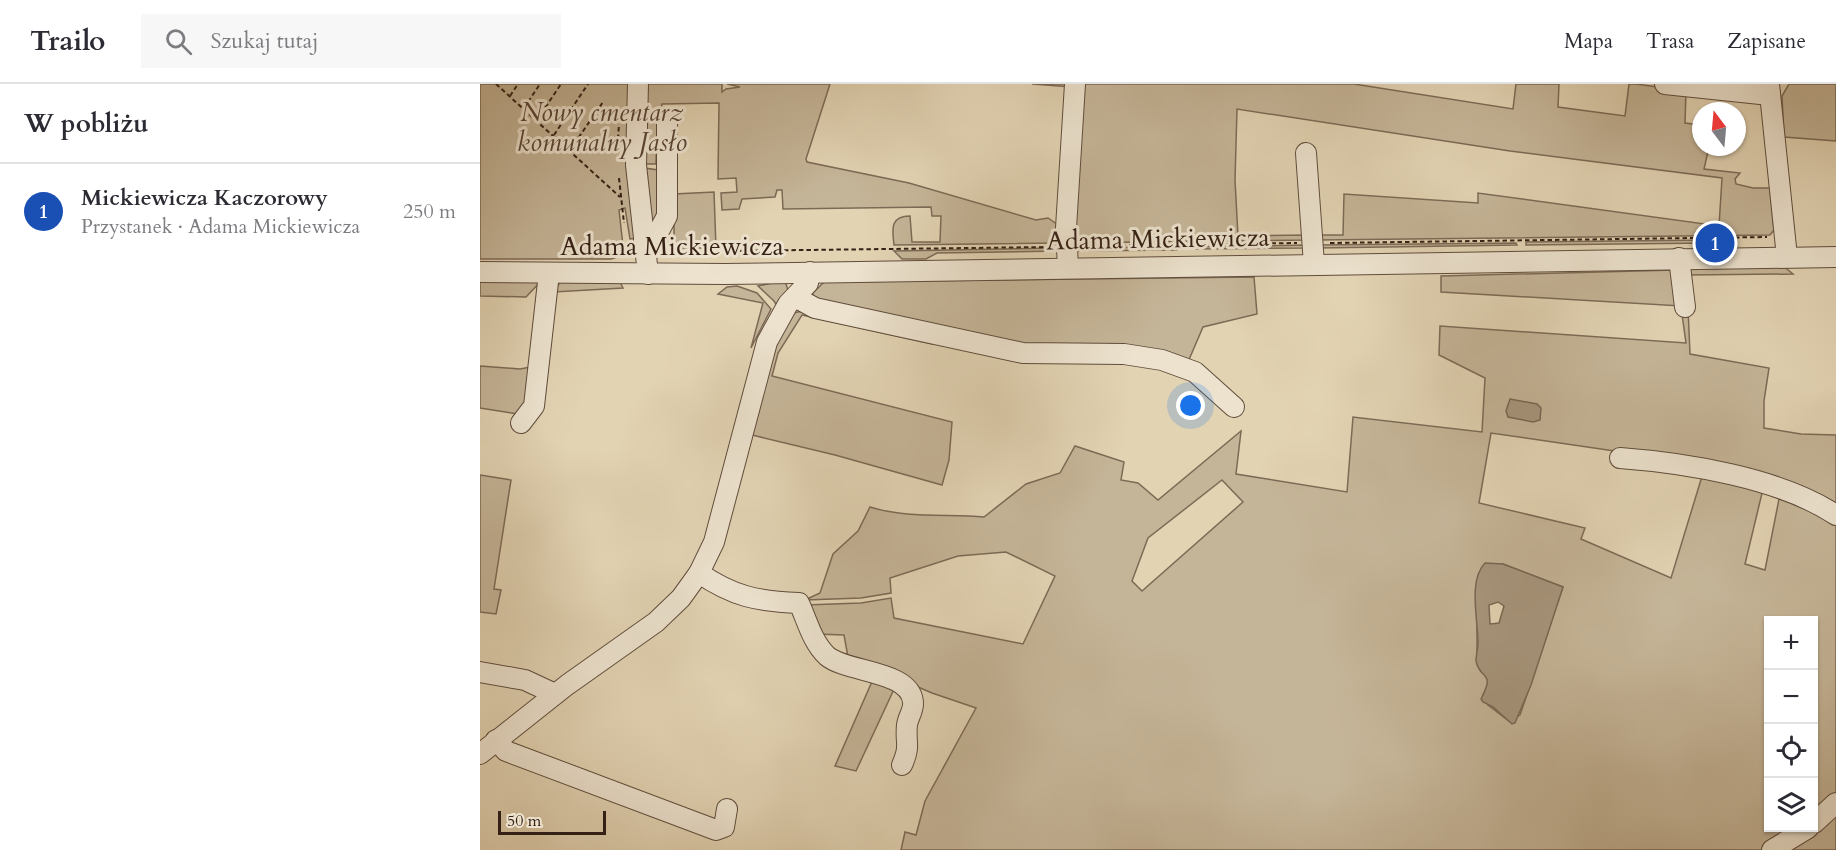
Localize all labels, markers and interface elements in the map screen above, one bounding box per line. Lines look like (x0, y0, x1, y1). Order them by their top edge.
search box (141, 14, 561, 68)
text: Trailo (30, 22, 105, 60)
icon: search (162, 25, 195, 58)
text: Szukaj tutaj (210, 26, 318, 56)
text: Mapa (1564, 27, 1613, 56)
text: Trasa (1646, 27, 1694, 56)
text: Zapisane (1727, 27, 1806, 56)
park label: Nowy cmentarz komunalny Jasło (517, 95, 687, 160)
north arrow (1692, 102, 1746, 156)
text: W pobliżu (24, 106, 149, 141)
text: Mickiewicza Kaczorowy (81, 183, 328, 213)
text: 1 (38, 198, 49, 225)
text: 250 m (403, 198, 456, 225)
text: Przystanek · Adama Mickiewicza (81, 213, 360, 240)
street label: Adama Mickiewicza (1046, 220, 1270, 258)
pin: 1 (1696, 220, 1734, 266)
street label: Adama Mickiewicza (560, 229, 784, 264)
your location (1176, 391, 1205, 420)
map controls (1764, 616, 1818, 832)
button: + (1764, 616, 1818, 670)
button: − (1764, 670, 1818, 724)
button: locate (1764, 724, 1818, 778)
button: layers (1764, 778, 1818, 832)
scale bar (498, 808, 606, 836)
text: 50 m (507, 810, 541, 832)

